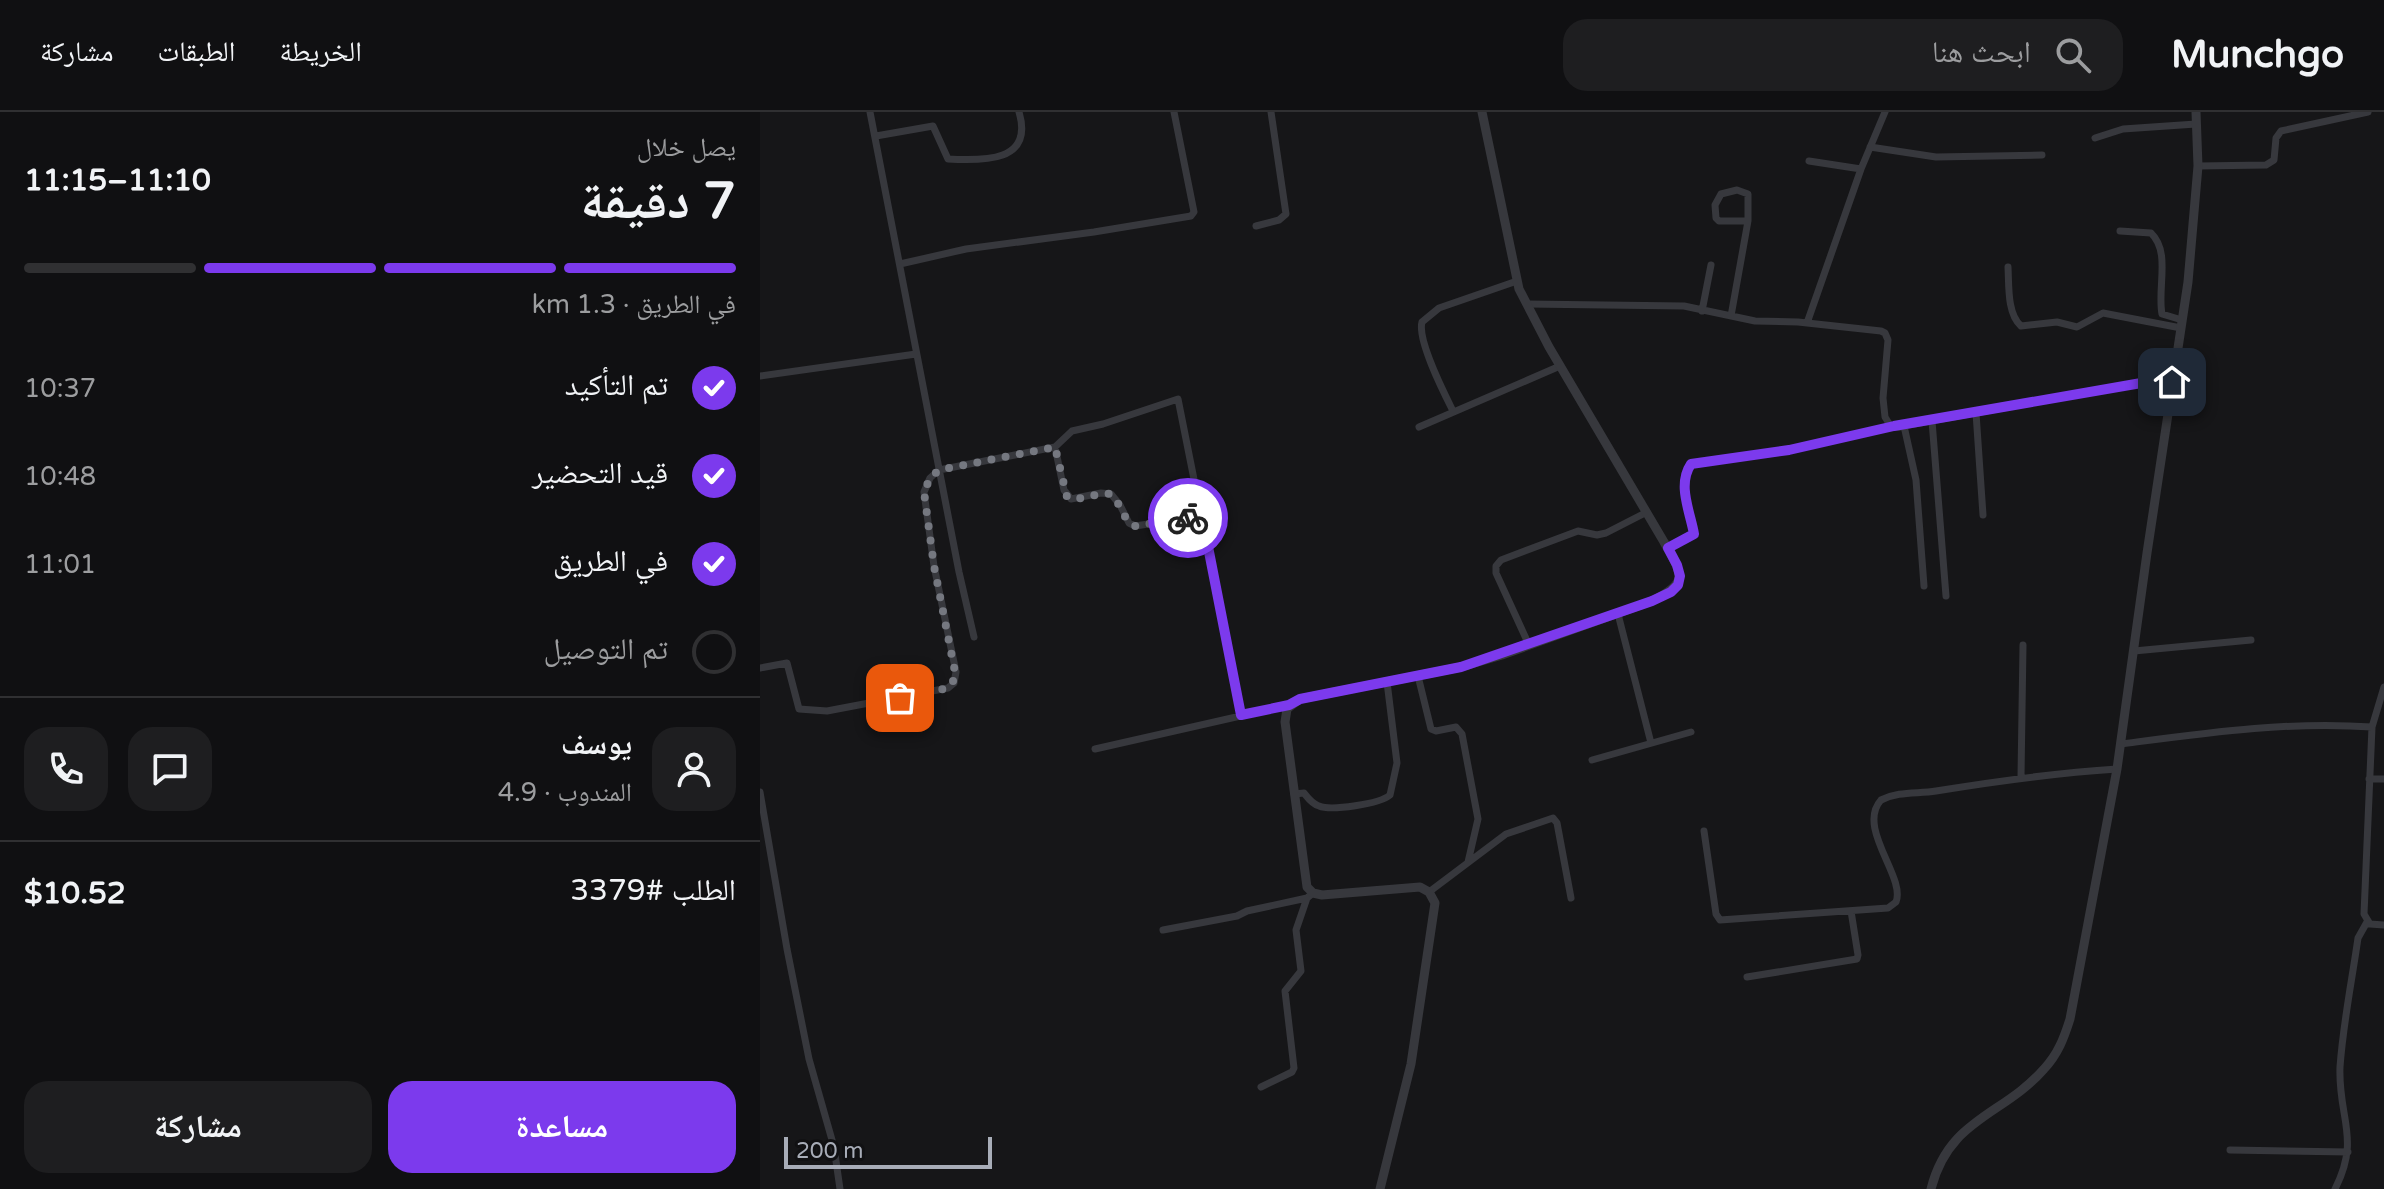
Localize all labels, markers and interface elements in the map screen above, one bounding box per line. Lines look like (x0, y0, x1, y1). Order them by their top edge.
search box (1563, 19, 2123, 91)
text: Munchgo (2171, 32, 2344, 78)
icon: search (2051, 33, 2095, 77)
text: ابحث هنا (1932, 34, 2031, 71)
text: مشاركة (40, 35, 114, 69)
text: الطبقات (158, 35, 235, 69)
text: الخريطة (279, 35, 362, 69)
text: يصل خلال (637, 132, 736, 163)
text: 11:10–11:15 (24, 162, 211, 199)
text: 7 دقيقة (581, 170, 736, 233)
text: في الطريق · 1.3 km (532, 289, 736, 320)
pin (2138, 348, 2206, 416)
icon: home (2150, 360, 2194, 404)
icon: check (692, 366, 736, 410)
text: تم التأكيد (565, 367, 668, 404)
text: 10:37 (24, 373, 96, 404)
icon: check (692, 454, 736, 498)
text: قيد التحضير (532, 455, 668, 492)
text: 10:48 (24, 461, 96, 492)
courier (1148, 478, 1228, 558)
icon: bike (1166, 496, 1210, 540)
icon: check (692, 542, 736, 586)
text: في الطريق (553, 543, 668, 580)
text: 11:01 (24, 549, 96, 580)
text: تم التوصيل (544, 631, 668, 668)
pin (866, 664, 934, 732)
icon: bag (878, 676, 922, 720)
text: يوسف (561, 726, 632, 763)
button: phone (24, 727, 108, 811)
button: chat (128, 727, 212, 811)
button: person (652, 727, 736, 811)
text: المندوب · 4.9 (498, 777, 632, 808)
text: الطلب #3379 (570, 872, 736, 909)
text: $10.52 (24, 875, 126, 912)
button: مشاركة (24, 1081, 372, 1173)
button: مساعدة (388, 1081, 736, 1173)
scale bar (784, 1133, 992, 1169)
text: 200 m (796, 1138, 863, 1164)

